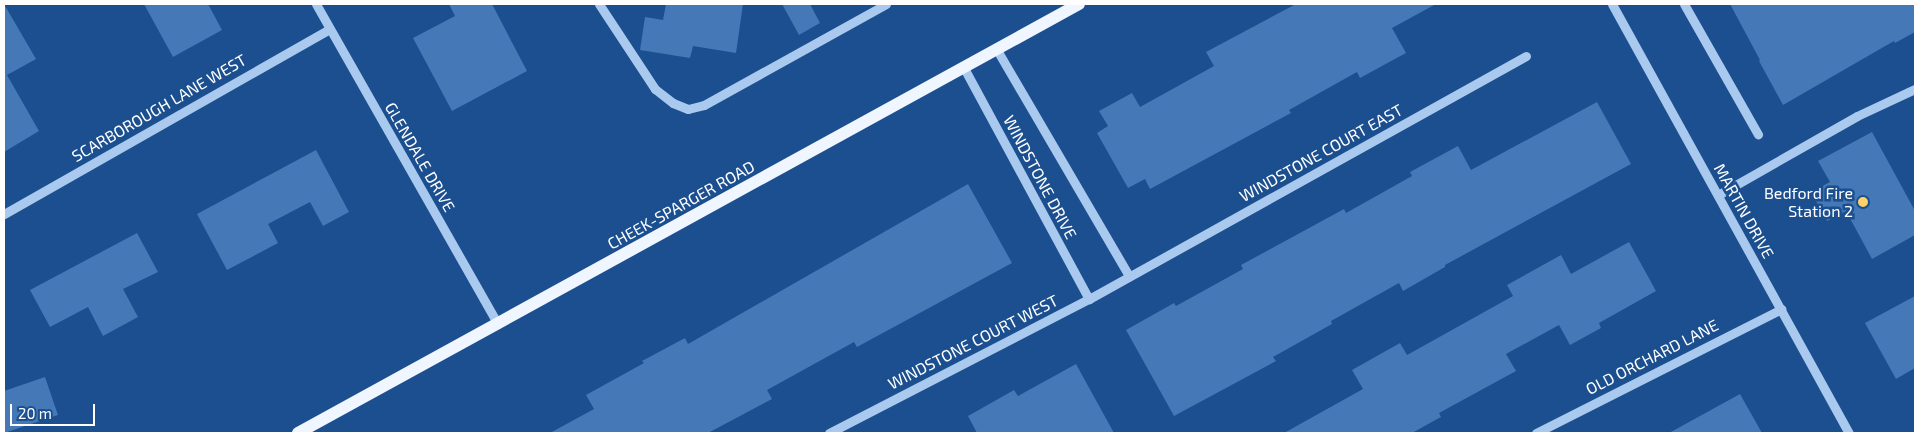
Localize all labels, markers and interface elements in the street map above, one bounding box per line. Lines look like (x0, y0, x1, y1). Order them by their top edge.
street label: SCARBOROUGH LANE WEST (68, 50, 250, 166)
street label: GLENDALE DRIVE (381, 99, 459, 215)
street label: WINDSTONE COURT EAST (1236, 100, 1406, 206)
street label: WINDSTONE DRIVE (999, 112, 1081, 242)
street label: CHEEK-SPARGER ROAD (604, 157, 758, 253)
street label: MARTIN DRIVE (1710, 160, 1778, 262)
place label: Bedford Fire Station 2 (1764, 183, 1853, 221)
marker: Bedford Fire Station 2 (1857, 196, 1869, 208)
street label: WINDSTONE COURT WEST (884, 291, 1062, 393)
street label: OLD ORCHARD LANE (1583, 315, 1721, 399)
scale bar (12, 394, 98, 426)
text: 20 m (18, 404, 52, 422)

